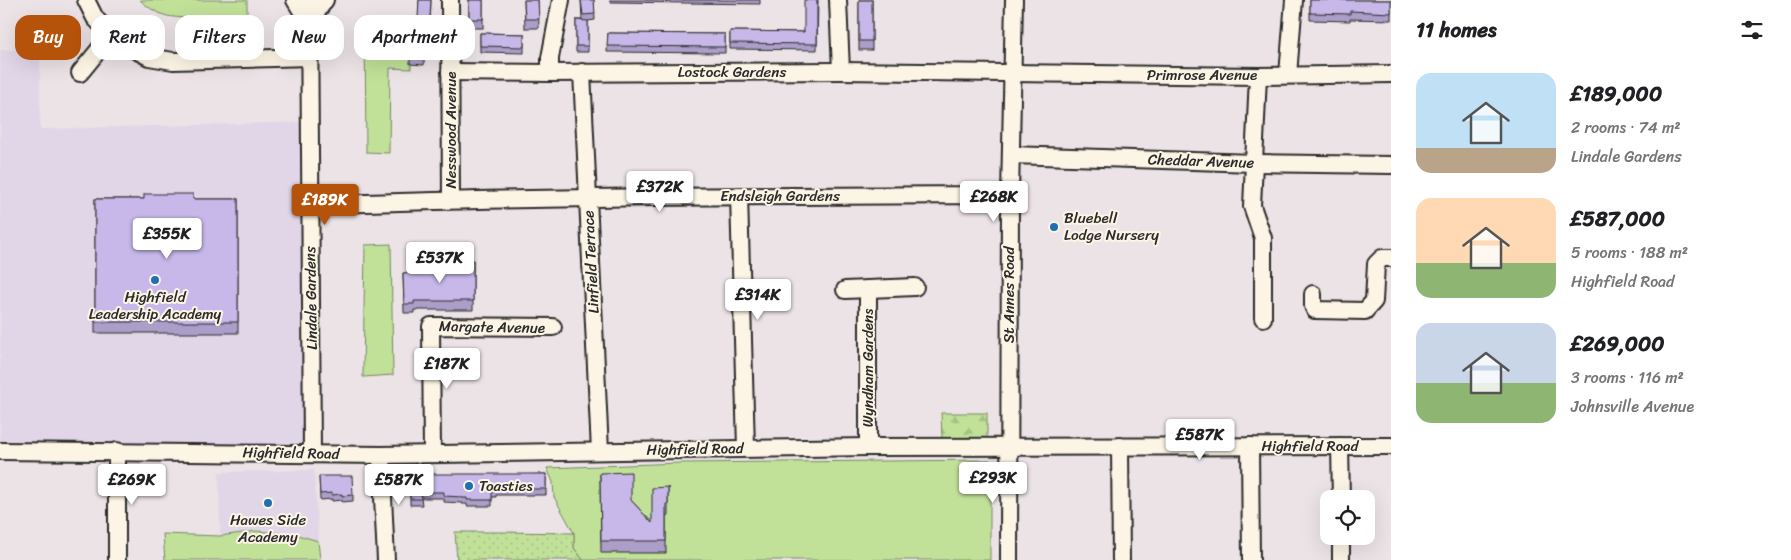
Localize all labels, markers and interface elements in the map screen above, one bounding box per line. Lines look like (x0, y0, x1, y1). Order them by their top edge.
text: 11 homes (1416, 11, 1497, 49)
chip: Buy (15, 15, 81, 60)
chip: Rent (91, 15, 165, 60)
chip: Filters (175, 15, 264, 60)
chip: New (274, 15, 344, 60)
chip: Apartment (354, 15, 475, 60)
icon: filters (1738, 16, 1766, 44)
street label: Lostock Gardens (678, 59, 786, 85)
street label: Primrose Avenue (1147, 62, 1257, 88)
street label: Nesswood Avenue (438, 71, 464, 189)
text: £189,000 (1571, 75, 1662, 113)
icon: home (1456, 93, 1516, 153)
text: 2 rooms · 74 m² (1571, 113, 1681, 142)
text: Lindale Gardens (1571, 142, 1682, 171)
street label: Cheddar Avenue (1147, 146, 1255, 176)
pin: £372K (625, 170, 695, 213)
text: £372K (637, 172, 683, 201)
pin: £268K (959, 180, 1029, 223)
text: £268K (971, 182, 1017, 211)
street label: Endsleigh Gardens (720, 183, 840, 209)
pin: £189K (290, 184, 360, 226)
text: £189K (303, 185, 347, 214)
text: £587,000 (1571, 200, 1665, 238)
place label: Bluebell Lodge Nursery (1064, 205, 1159, 248)
street label: Linfield Terrace (575, 209, 607, 314)
pin: £355K (132, 218, 202, 260)
icon: home (1456, 218, 1516, 278)
text: £355K (144, 219, 190, 248)
marker: Bluebell Lodge Nursery (1048, 221, 1060, 233)
text: 5 rooms · 188 m² (1571, 238, 1688, 267)
pin: £537K (405, 242, 475, 284)
text: £537K (417, 243, 463, 272)
street label: Lindale Gardens (297, 246, 325, 350)
street label: St Annes Road (996, 246, 1022, 343)
text: Highfield Road (1571, 267, 1675, 296)
marker: Highfield Leadership Academy (149, 274, 161, 286)
pin: £314K (723, 278, 793, 321)
text: £314K (736, 280, 780, 309)
place label: Highfield Leadership Academy (89, 284, 222, 327)
street label: Wyndham Gardens (855, 308, 881, 427)
street label: Margate Avenue (439, 313, 545, 341)
text: £269,000 (1571, 325, 1665, 363)
icon: home (1456, 343, 1516, 403)
pin: £187K (412, 348, 482, 390)
text: £187K (425, 349, 469, 378)
text: 3 rooms · 116 m² (1571, 363, 1684, 392)
text: Johnsville Avenue (1571, 392, 1694, 421)
pin: £587K (1165, 418, 1235, 461)
text: £587K (1177, 420, 1223, 449)
street label: Highfield Road (1261, 433, 1360, 459)
street label: Highfield Road (646, 435, 745, 463)
street label: Highfield Road (242, 439, 341, 467)
pin: £293K (958, 462, 1028, 504)
text: £293K (970, 463, 1016, 492)
pin: £269K (97, 464, 167, 506)
pin: £587K (364, 464, 434, 506)
text: £269K (109, 465, 155, 494)
text: £587K (376, 465, 422, 494)
place label: Toasties (479, 473, 533, 499)
marker: Toasties (463, 480, 475, 492)
map controls (1320, 490, 1375, 545)
button: locate (1320, 490, 1375, 545)
marker: Hawes Side Academy (262, 497, 274, 509)
place label: Hawes Side Academy (230, 507, 306, 550)

